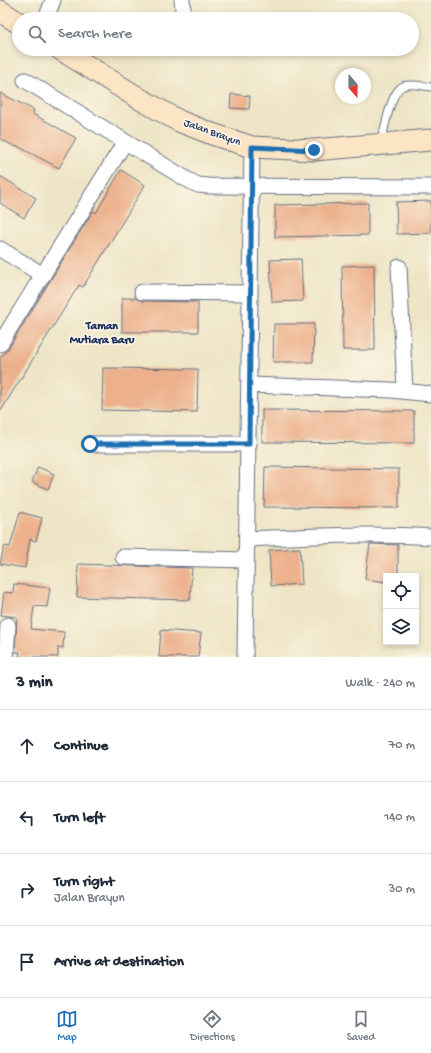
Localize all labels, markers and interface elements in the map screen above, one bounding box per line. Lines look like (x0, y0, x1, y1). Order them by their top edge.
search box (12, 12, 419, 56)
icon: search (26, 23, 48, 45)
text: Search here (58, 25, 132, 43)
north arrow (335, 68, 371, 104)
street label: Jalan Brayun (182, 117, 243, 149)
route end (305, 141, 323, 159)
district label: Taman Mutiara Baru (70, 320, 135, 348)
route start (81, 435, 99, 453)
map controls (383, 573, 419, 645)
button: locate (383, 573, 419, 609)
button: layers (383, 609, 419, 645)
text: 3 min (16, 673, 53, 693)
text: Walk · 240 m (346, 676, 415, 691)
icon: ahead (16, 735, 38, 757)
text: Continue (54, 737, 108, 755)
text: 70 m (389, 738, 415, 753)
icon: left (16, 807, 38, 829)
text: Turn left (54, 809, 105, 827)
text: 140 m (384, 810, 415, 825)
text: Turn right (54, 873, 114, 891)
icon: right (16, 879, 38, 901)
text: 30 m (389, 882, 415, 897)
text: Jalan Brayun (54, 891, 125, 906)
icon: arrive (16, 951, 38, 973)
text: Arrive at destination (54, 953, 184, 971)
tab: Map (56, 1008, 78, 1044)
tab: Directions (190, 1008, 235, 1044)
tab: Saved (347, 1008, 375, 1044)

